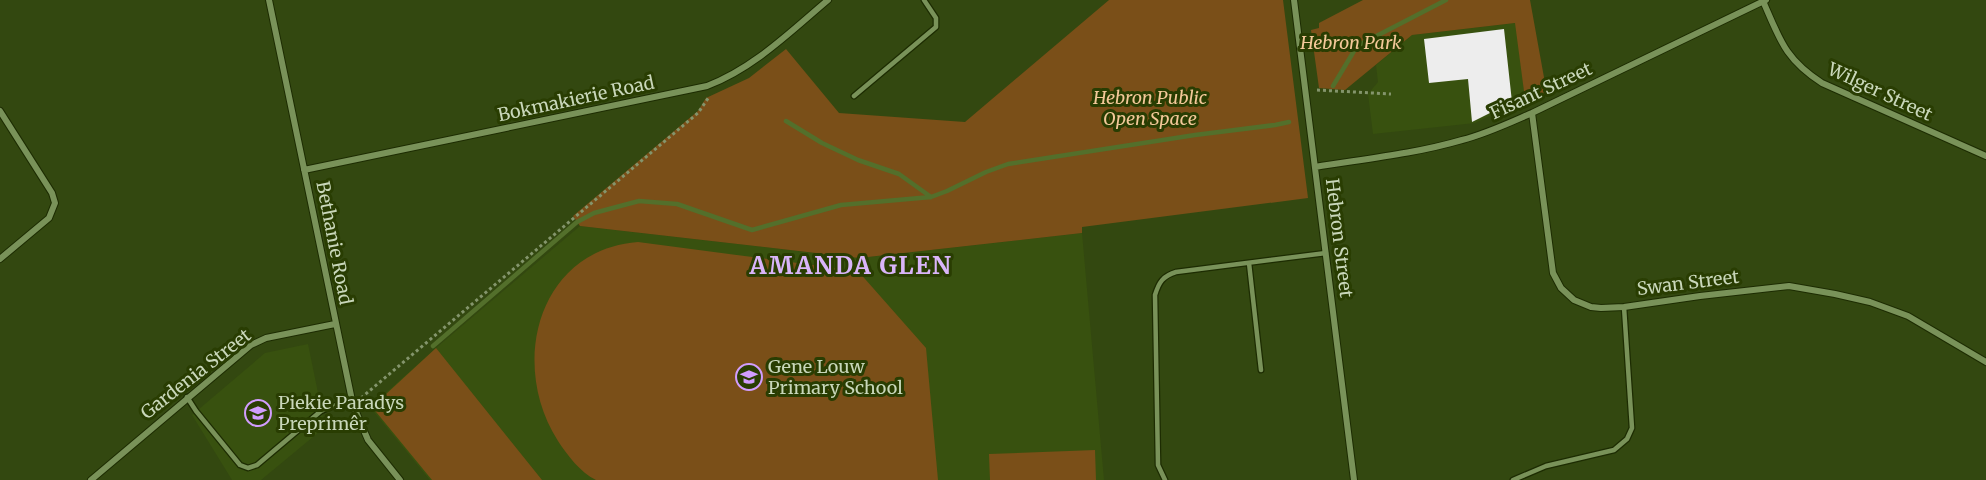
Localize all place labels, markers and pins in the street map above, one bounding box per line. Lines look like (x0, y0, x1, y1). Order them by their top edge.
place label: Gene Louw Primary School (768, 355, 903, 399)
school or university icon: Gene Louw Primary School (734, 362, 764, 392)
place label: Piekie Paradys Preprimêr (278, 391, 404, 435)
school or university icon: Piekie Paradys Preprimêr (243, 398, 273, 428)

